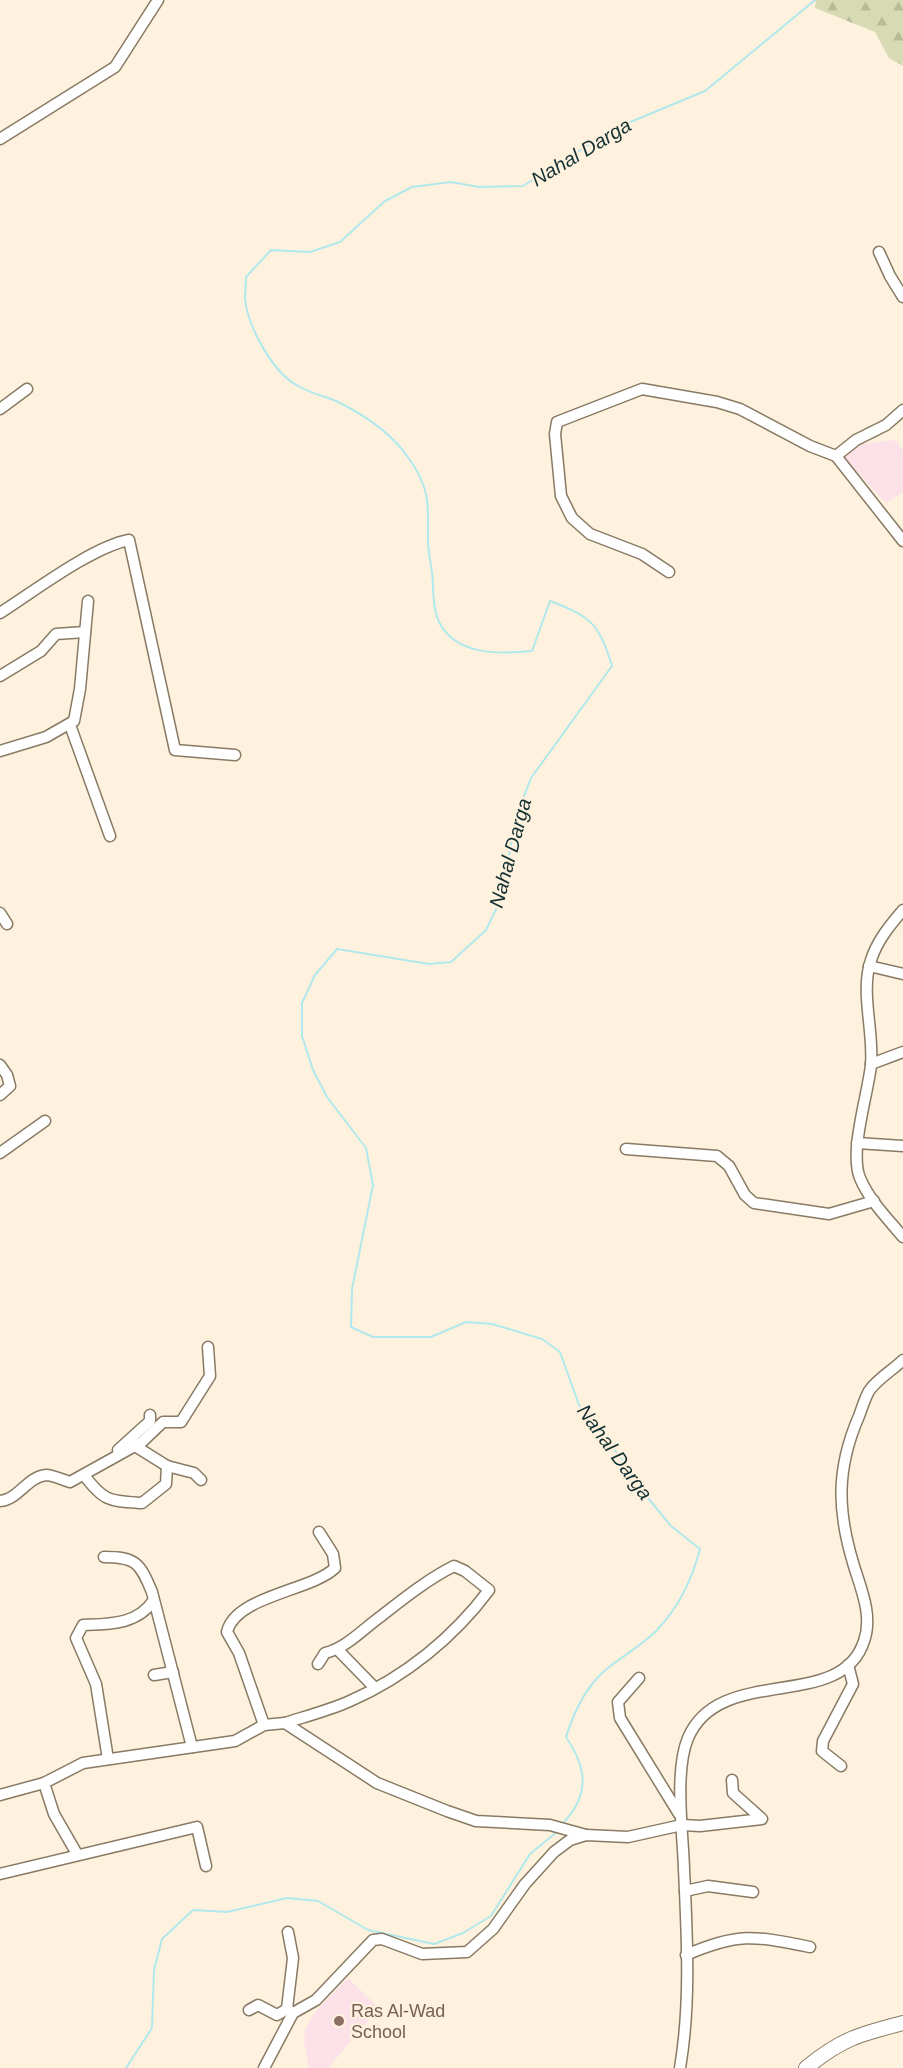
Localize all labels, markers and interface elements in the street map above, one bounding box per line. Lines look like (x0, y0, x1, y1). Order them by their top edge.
water label: Nahal Darga (527, 114, 635, 190)
water label: Nahal Darga (485, 796, 535, 910)
water label: Nahal Darga (573, 1400, 657, 1504)
place label: Ras Al-Wad School (351, 2001, 445, 2042)
marker: Ras Al-Wad School (332, 2014, 346, 2028)

